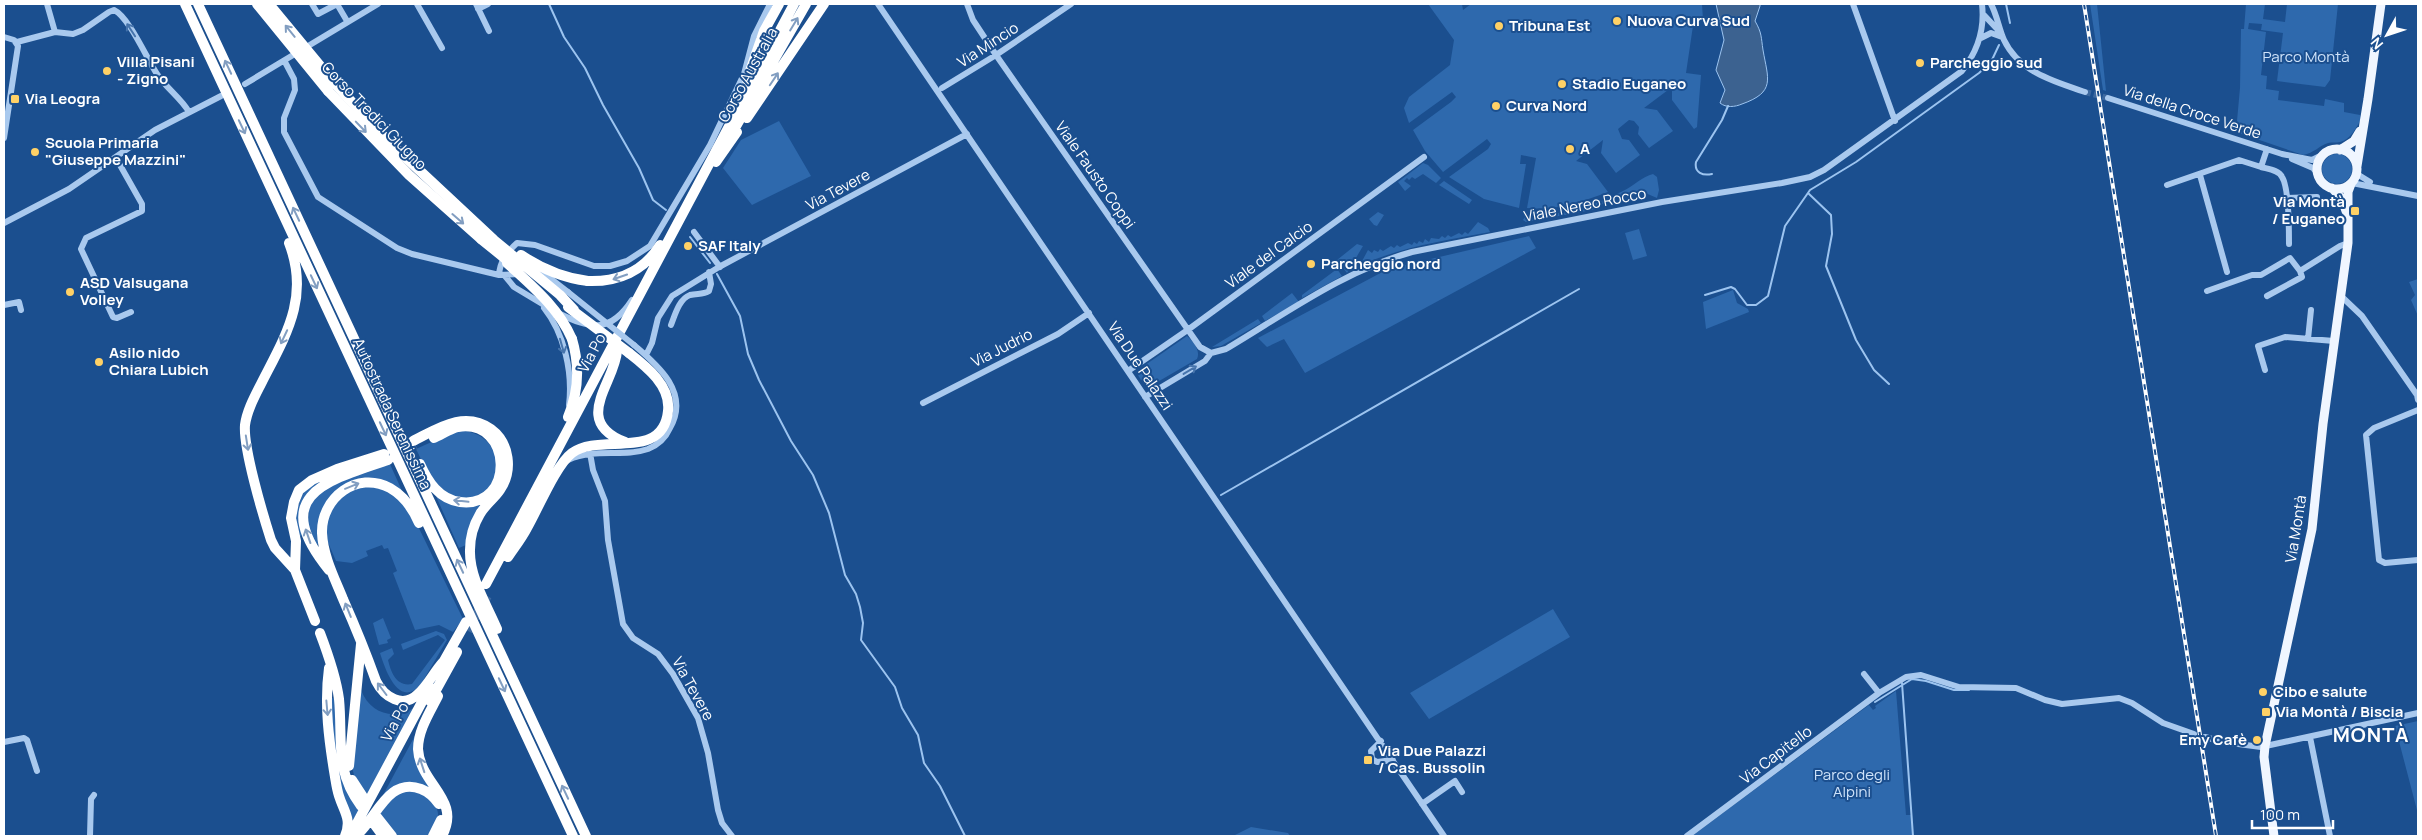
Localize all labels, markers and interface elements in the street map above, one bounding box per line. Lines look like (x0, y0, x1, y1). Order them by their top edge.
place label: Nuova Curva Sud (1627, 10, 1750, 31)
north arrow (2362, 10, 2412, 60)
place label: Tribuna Est (1509, 15, 1591, 36)
marker: Nuova Curva Sud (1611, 15, 1623, 27)
street label: Via Mincio (953, 17, 1022, 72)
one-way arrow (789, 18, 799, 32)
marker: Tribuna Est (1493, 20, 1505, 32)
one-way arrow (126, 24, 136, 38)
street label: Corso Australia (713, 24, 782, 126)
one-way arrow (285, 25, 296, 38)
text: N (2366, 34, 2387, 54)
park label: Parco Montà (2263, 46, 2349, 67)
place label: Villa Pisani - Zigno (117, 51, 195, 89)
place label: Parcheggio sud (1930, 52, 2043, 73)
street label: Corso Tredici Giugno (317, 57, 432, 175)
marker: Parcheggio sud (1914, 57, 1926, 69)
one-way arrow (222, 60, 232, 75)
marker: Villa Pisani - Zigno (101, 65, 113, 77)
one-way arrow (769, 72, 779, 86)
place label: Stadio Euganeo (1572, 73, 1686, 94)
marker: Stadio Euganeo (1556, 78, 1568, 90)
street label: Via della Croce Verde (2120, 79, 2264, 144)
place label: Via Leogra (25, 88, 100, 109)
marker: Via Leogra (9, 93, 21, 105)
place label: Curva Nord (1506, 95, 1587, 116)
marker: Curva Nord (1490, 100, 1502, 112)
street label: Viale Fausto Coppi (1050, 117, 1140, 233)
one-way arrow (238, 119, 248, 134)
one-way arrow (355, 121, 367, 133)
place label: Scuola Primaria "Giuseppe Mazzini" (45, 132, 186, 170)
place label: A (1580, 138, 1590, 159)
marker: A (1564, 143, 1576, 155)
marker: Scuola Primaria "Giuseppe Mazzini" (29, 146, 41, 158)
street label: Via Tevere (802, 164, 874, 215)
street label: Viale Nereo Rocco (1522, 182, 1648, 227)
place label: Via Montà / Euganeo (2272, 191, 2345, 229)
marker: Via Montà / Euganeo (2349, 205, 2361, 217)
one-way arrow (291, 207, 300, 222)
one-way arrow (451, 213, 464, 224)
street label: Viale del Calcio (1221, 216, 1317, 293)
place label: SAF Italy (698, 235, 761, 256)
marker: SAF Italy (682, 240, 694, 252)
place label: Parcheggio nord (1321, 253, 1440, 274)
marker: Parcheggio nord (1305, 258, 1317, 270)
place label: ASD Valsugana Volley (80, 272, 188, 310)
one-way arrow (613, 273, 628, 282)
one-way arrow (309, 274, 319, 289)
marker: ASD Valsugana Volley (64, 286, 76, 298)
street label: Via Due Palazzi (1103, 317, 1178, 414)
street label: Via Judrio (968, 323, 1036, 372)
one-way arrow (279, 329, 288, 344)
street label: Via Po (573, 329, 611, 376)
street label: Autostrada Serenissima (348, 335, 437, 493)
one-way arrow (558, 337, 567, 353)
place label: Asilo nido Chiara Lubich (109, 342, 209, 380)
marker: Asilo nido Chiara Lubich (93, 356, 105, 368)
one-way arrow (1183, 365, 1198, 375)
one-way arrow (378, 421, 388, 436)
one-way arrow (242, 435, 252, 451)
one-way arrow (344, 481, 359, 491)
street label: Via Montà (2280, 494, 2311, 564)
one-way arrow (453, 496, 469, 506)
one-way arrow (303, 529, 312, 544)
one-way arrow (455, 559, 464, 574)
one-way arrow (342, 603, 352, 618)
street label: Via Tevere (667, 653, 720, 725)
one-way arrow (498, 677, 507, 692)
place label: Cibo e salute (2273, 681, 2367, 702)
one-way arrow (377, 682, 388, 695)
marker: Cibo e salute (2257, 686, 2269, 698)
street label: Via Po (376, 698, 414, 745)
one-way arrow (322, 700, 331, 716)
place label: Via Montà / Biscia (2276, 701, 2403, 722)
marker: Via Montà / Biscia (2260, 706, 2272, 718)
street label: Via Capitello (1735, 720, 1816, 789)
district label: MONTÀ (2333, 721, 2409, 748)
place label: Emy Cafè (2179, 729, 2247, 750)
marker: Emy Cafè (2251, 734, 2263, 746)
place label: Via Due Palazzi / Cas. Bussolin (1378, 740, 1486, 778)
marker: Via Due Palazzi / Cas. Bussolin (1362, 754, 1374, 766)
one-way arrow (417, 757, 426, 773)
park label: Parco degli Alpini (1814, 764, 1890, 802)
one-way arrow (560, 785, 570, 800)
scale bar (2252, 798, 2333, 830)
text: 100 m (2260, 804, 2300, 825)

